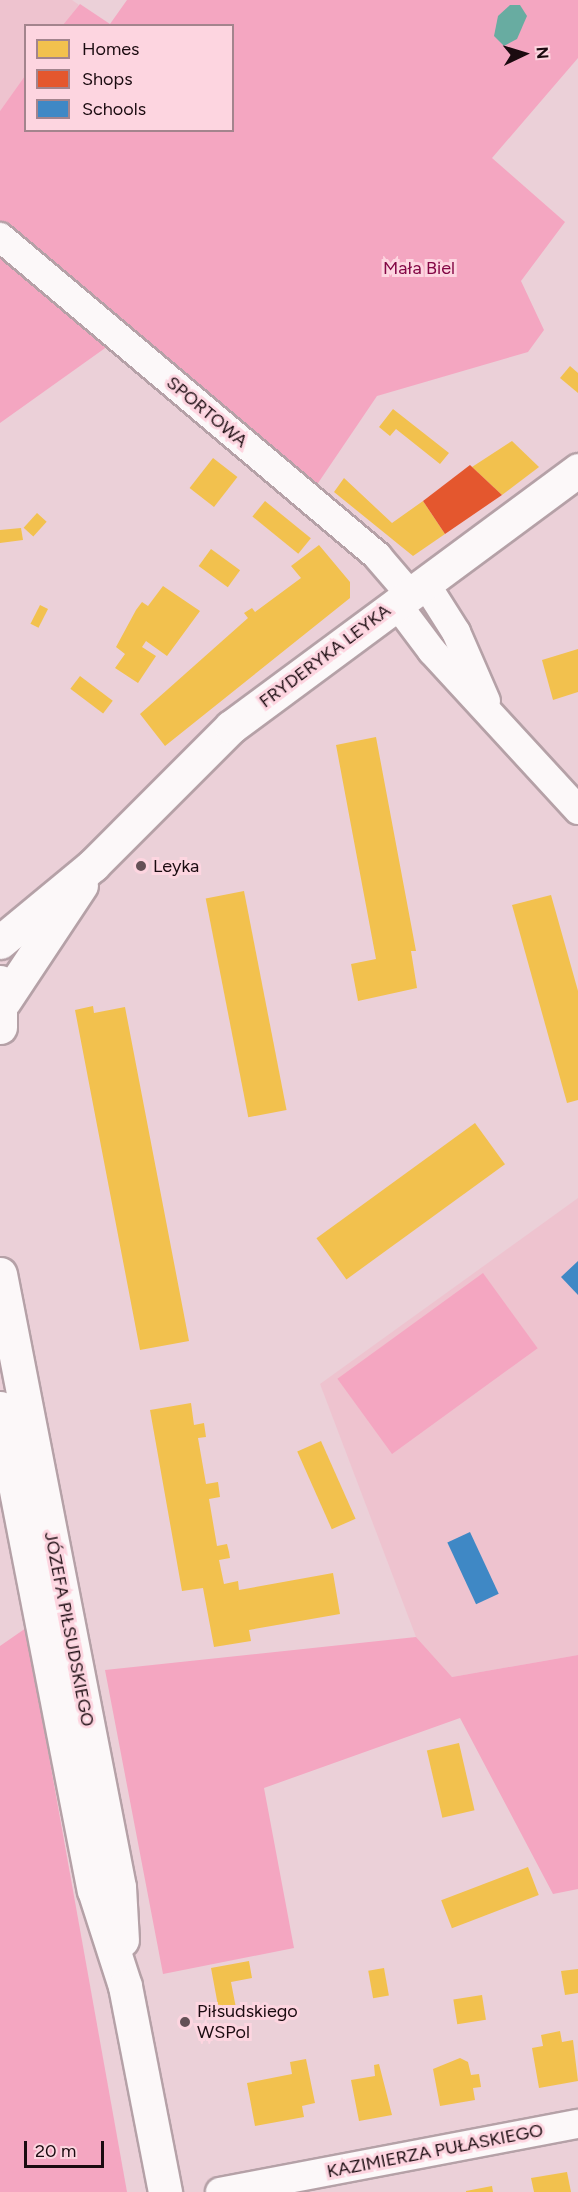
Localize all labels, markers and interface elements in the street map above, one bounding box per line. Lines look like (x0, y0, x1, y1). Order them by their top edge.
legend (24, 24, 234, 132)
north arrow (494, 24, 554, 84)
text: Homes (82, 38, 140, 60)
text: N (533, 46, 552, 60)
text: Shops (82, 68, 133, 90)
text: Schools (82, 98, 146, 120)
park label: Mała Biel (383, 257, 455, 279)
street label: SPORTOWA (162, 372, 252, 452)
street label: FRYDERYKA LEYKA (255, 600, 395, 712)
place label: Leyka (153, 855, 199, 877)
marker: Leyka (134, 859, 148, 873)
street label: JÓZEFA PIŁSUDSKIEGO (40, 1530, 98, 1728)
place label: Piłsudskiego WSPol (197, 2001, 298, 2044)
marker: Piłsudskiego WSPol (178, 2015, 192, 2029)
street label: KAZIMIERZA PUŁASKIEGO (325, 2119, 545, 2183)
scale bar (27, 2129, 106, 2167)
text: 20 m (35, 2140, 76, 2162)

